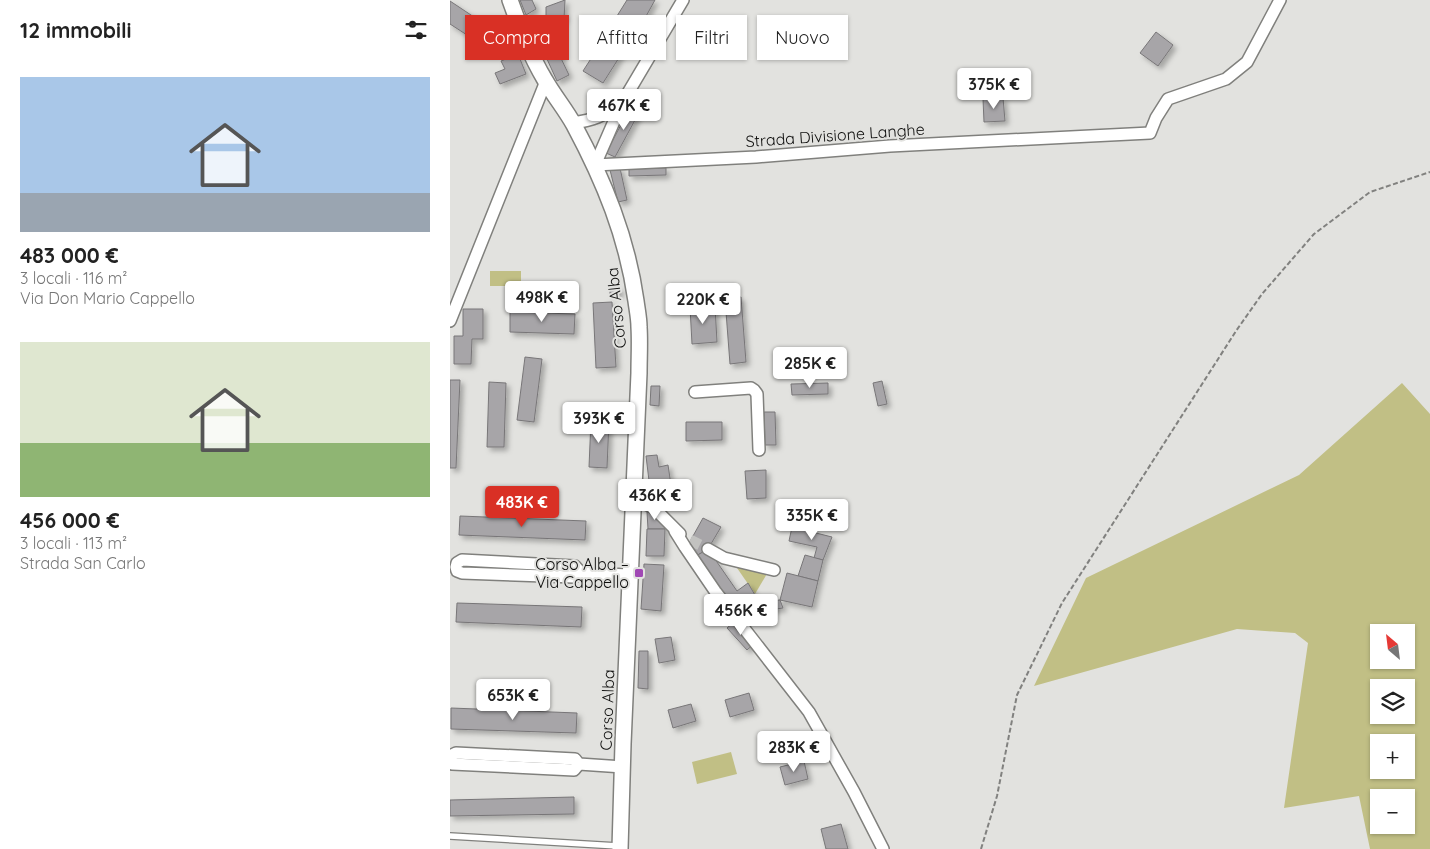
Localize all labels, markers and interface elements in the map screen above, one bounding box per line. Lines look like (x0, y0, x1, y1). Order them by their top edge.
chip: Compra (465, 15, 569, 60)
chip: Affitta (579, 15, 666, 60)
chip: Filtri (676, 15, 747, 60)
chip: Nuovo (757, 15, 848, 60)
icon: filters (402, 16, 430, 44)
text: 12 immobili (20, 17, 132, 43)
pin: 375K € (953, 68, 1035, 110)
text: 375K € (968, 74, 1020, 94)
pin: 467K € (583, 88, 665, 131)
text: 467K € (598, 95, 650, 115)
icon: home (180, 110, 270, 200)
street label: Strada Divisione Langhe (745, 119, 925, 151)
text: 483 000 € (20, 242, 119, 268)
street label: Corso Alba (602, 267, 630, 349)
text: 3 locali · 116 m² (20, 268, 127, 288)
pin: 498K € (501, 280, 583, 323)
pin: 220K € (662, 282, 744, 325)
text: 498K € (516, 287, 568, 307)
text: Via Don Mario Cappello (20, 288, 195, 308)
text: 220K € (676, 289, 730, 309)
pin: 285K € (769, 346, 851, 389)
text: 285K € (784, 353, 836, 373)
icon: home (180, 375, 270, 465)
pin: 393K € (558, 402, 640, 444)
text: 393K € (573, 408, 625, 428)
pin: 436K € (614, 478, 696, 521)
text: 436K € (629, 485, 681, 505)
pin: 483K € (481, 486, 563, 528)
text: 483K € (496, 492, 548, 512)
pin: 335K € (771, 498, 853, 541)
text: 335K € (786, 505, 838, 525)
text: 456 000 € (20, 507, 120, 533)
text: 3 locali · 113 m² (20, 533, 127, 553)
text: Strada San Carlo (20, 553, 146, 573)
place label: Corso Alba – Via Cappello (535, 554, 629, 592)
marker: Corso Alba – Via Cappello (633, 567, 645, 579)
pin: 456K € (700, 594, 782, 636)
text: 456K € (715, 600, 767, 620)
north arrow (1370, 624, 1415, 669)
map controls (1370, 624, 1415, 834)
street label: Corso Alba (596, 669, 618, 751)
pin: 653K € (472, 678, 554, 721)
button: layers (1370, 679, 1415, 724)
text: 653K € (487, 685, 539, 705)
pin: 283K € (753, 730, 835, 773)
button: + (1370, 734, 1415, 779)
text: 283K € (768, 737, 820, 757)
button: − (1370, 789, 1415, 834)

